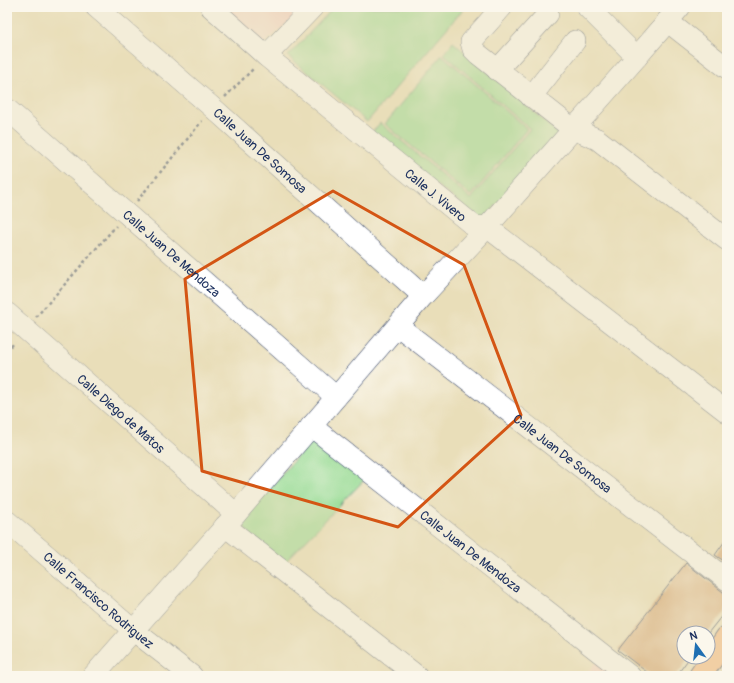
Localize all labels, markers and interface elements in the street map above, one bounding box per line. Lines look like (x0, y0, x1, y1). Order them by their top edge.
street label: Calle Juan De Somosa (209, 105, 310, 197)
street label: Calle J. Vivero (401, 166, 469, 226)
street label: Calle Juan De Mendoza (119, 207, 223, 301)
street label: Calle Diego de Matos (73, 371, 168, 457)
street label: Calle Juan De Somosa (510, 411, 614, 497)
street label: Calle Juan De Mendoza (416, 507, 524, 597)
street label: Calle Francisco Rodriguez (40, 549, 157, 652)
north arrow (676, 625, 716, 665)
text: N (688, 628, 699, 643)

